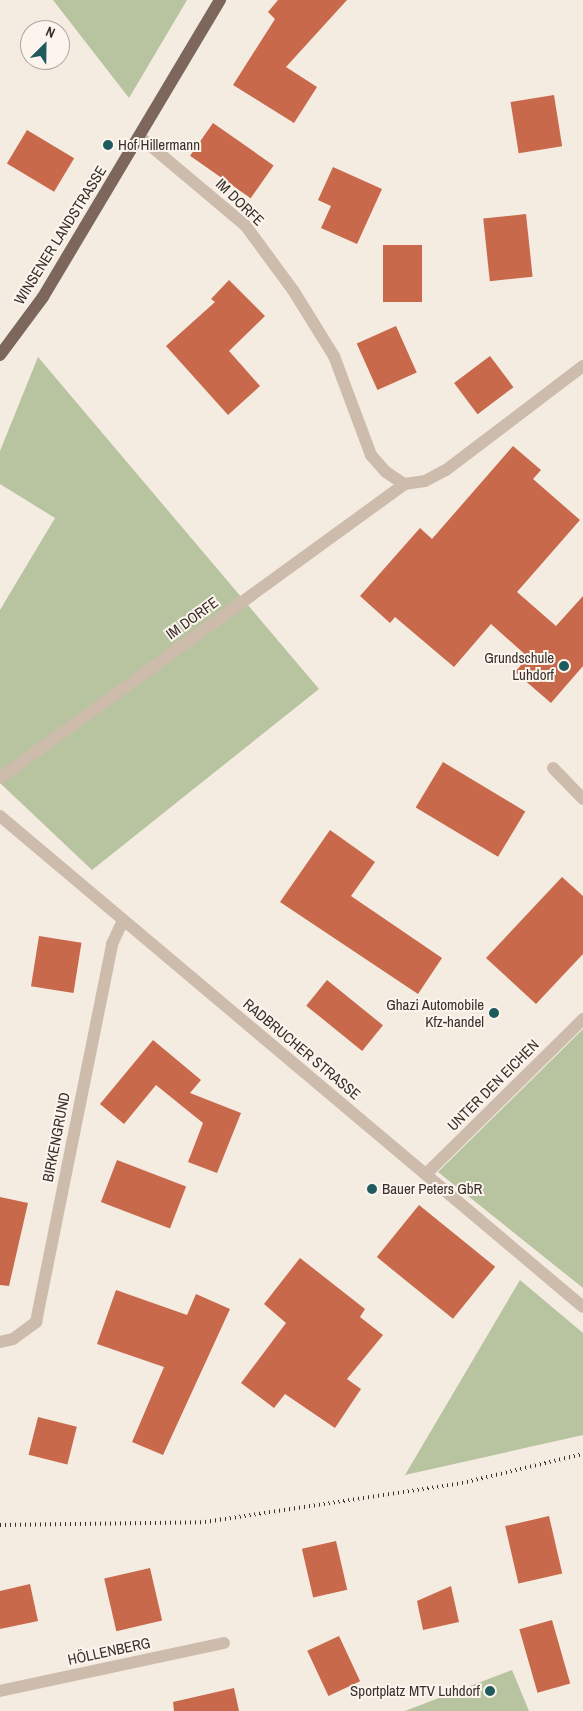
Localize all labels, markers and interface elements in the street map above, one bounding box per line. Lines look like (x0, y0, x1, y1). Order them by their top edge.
north arrow (20, 20, 70, 70)
text: N (43, 22, 58, 42)
place label: Hof Hillermann (118, 136, 200, 154)
marker: Hof Hillermann (102, 139, 114, 151)
street label: WINSENER LANDSTRASSE (10, 162, 110, 308)
street label: IM DORFE (212, 175, 268, 229)
street label: IM DORFE (162, 593, 222, 643)
place label: Grundschule Luhdorf (484, 648, 554, 683)
marker: Grundschule Luhdorf (558, 660, 570, 672)
street label: RADBRUCHER STRASSE (240, 995, 364, 1103)
place label: Ghazi Automobile Kfz-handel (386, 995, 484, 1030)
marker: Ghazi Automobile Kfz-handel (488, 1007, 500, 1019)
street label: UNTER DEN EICHEN (444, 1036, 542, 1134)
street label: BIRKENGRUND (38, 1091, 74, 1183)
place label: Bauer Peters GbR (382, 1180, 482, 1198)
marker: Bauer Peters GbR (366, 1183, 378, 1195)
street label: HÖLLENBERG (66, 1633, 152, 1669)
place label: Sportplatz MTV Luhdorf (350, 1682, 480, 1700)
marker: Sportplatz MTV Luhdorf (484, 1685, 496, 1697)

